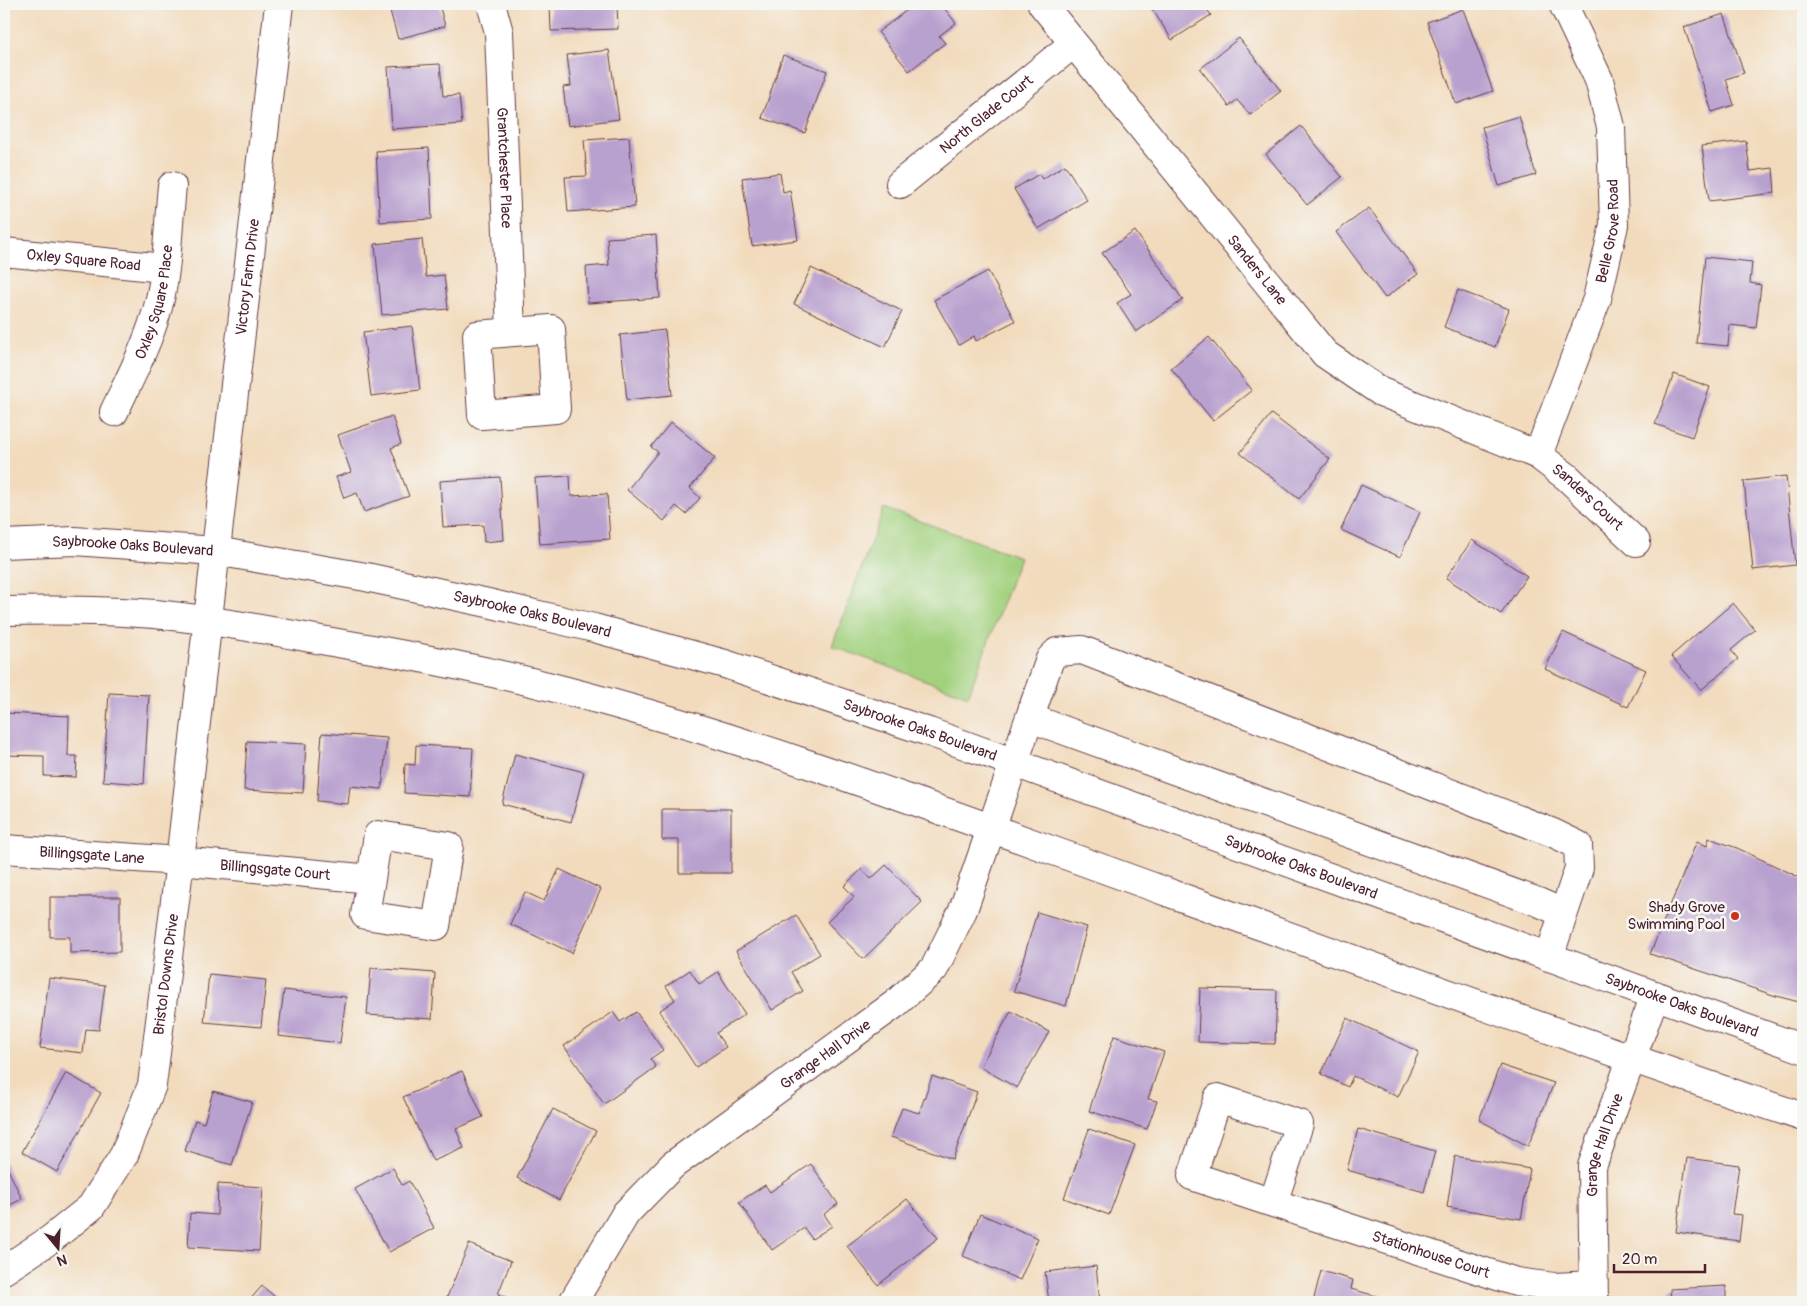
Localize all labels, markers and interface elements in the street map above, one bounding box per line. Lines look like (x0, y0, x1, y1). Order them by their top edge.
street label: North Glade Court (936, 70, 1038, 158)
street label: Grantchester Place (492, 107, 516, 229)
street label: Belle Grove Road (1592, 179, 1624, 285)
street label: Victory Farm Drive (232, 217, 264, 337)
street label: Sanders Lane (1223, 231, 1291, 310)
street label: Oxley Square Place (131, 244, 177, 362)
street label: Oxley Square Road (25, 245, 142, 276)
street label: Sanders Court (1548, 460, 1628, 536)
street label: Saybrooke Oaks Boulevard (52, 532, 214, 561)
street label: Saybrooke Oaks Boulevard (451, 587, 613, 642)
street label: Saybrooke Oaks Boulevard (840, 695, 999, 766)
street label: Saybrooke Oaks Boulevard (1222, 831, 1380, 904)
street label: Billingsgate Lane (39, 842, 146, 869)
street label: Billingsgate Court (219, 856, 332, 885)
place label: Shady Grove Swimming Pool (1627, 898, 1726, 934)
marker: Shady Grove Swimming Pool (1729, 910, 1741, 922)
street label: Bristol Downs Drive (149, 912, 183, 1036)
street label: Saybrooke Oaks Boulevard (1602, 969, 1761, 1042)
street label: Grange Hall Drive (777, 1015, 875, 1094)
street label: Grange Hall Drive (1583, 1090, 1628, 1197)
north arrow (32, 1224, 82, 1274)
street label: Stationhouse Court (1370, 1227, 1493, 1283)
scale bar (1614, 1241, 1706, 1273)
text: N (55, 1250, 69, 1269)
text: 20 m (1622, 1250, 1657, 1269)

